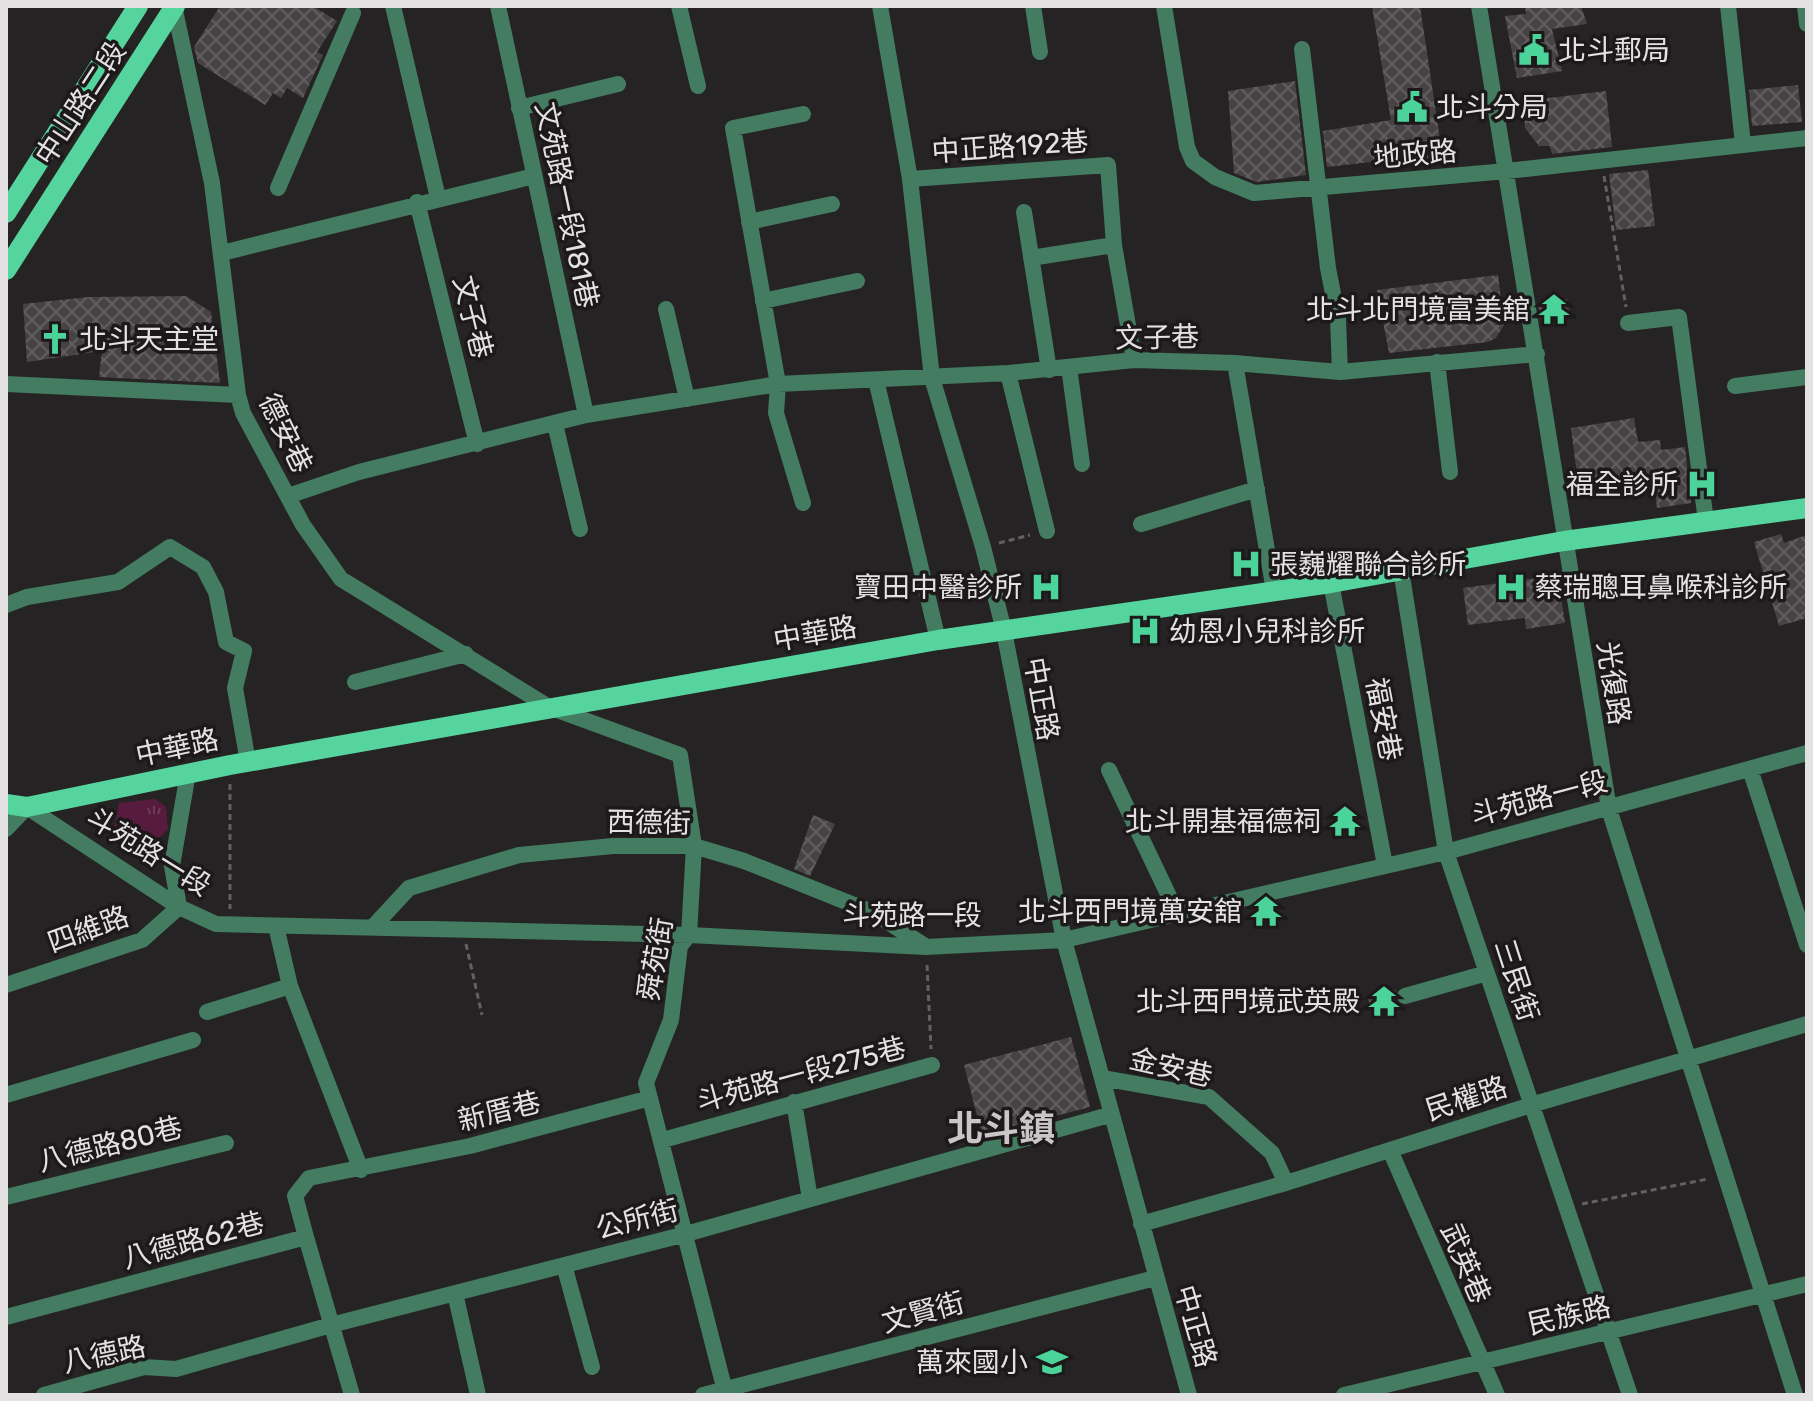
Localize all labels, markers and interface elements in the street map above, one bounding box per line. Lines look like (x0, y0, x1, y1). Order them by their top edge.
public building icon: 北斗郵局 (1517, 33, 1551, 67)
place label: 北斗郵局 (1558, 34, 1670, 67)
street label: 中山路二段 (28, 36, 132, 171)
public building icon: 北斗分局 (1395, 90, 1429, 124)
place label: 北斗分局 (1436, 91, 1548, 124)
street label: 文苑路一段181巷 (529, 99, 604, 311)
street label: 中正路192巷 (931, 125, 1090, 168)
street label: 地政路 (1372, 134, 1458, 175)
street label: 文子巷 (446, 272, 499, 362)
temple icon: 北斗北門境富美舘 (1537, 292, 1571, 326)
place label: 北斗北門境富美舘 (1306, 293, 1530, 326)
street label: 文子巷 (1115, 320, 1199, 355)
church icon: 北斗天主堂 (38, 322, 72, 356)
place label: 北斗天主堂 (79, 323, 219, 356)
street label: 德安巷 (252, 388, 319, 478)
hospital icon: 福全診所 (1685, 467, 1719, 501)
place label: 福全診所 (1566, 468, 1678, 501)
hospital icon: 張巍耀聯合診所 (1229, 547, 1263, 581)
place label: 張巍耀聯合診所 (1270, 548, 1466, 581)
hospital icon: 寶田中醫診所 (1029, 570, 1063, 604)
hospital icon: 蔡瑞聰耳鼻喉科診所 (1494, 570, 1528, 604)
place label: 寶田中醫診所 (854, 571, 1022, 604)
place label: 蔡瑞聰耳鼻喉科診所 (1535, 571, 1787, 604)
street label: 中華路 (771, 610, 859, 657)
hospital icon: 幼恩小兒科診所 (1128, 614, 1162, 648)
place label: 幼恩小兒科診所 (1169, 615, 1365, 648)
street label: 光復路 (1591, 639, 1636, 727)
street label: 中正路 (1018, 655, 1065, 743)
street label: 福安巷 (1359, 675, 1408, 763)
street label: 中華路 (133, 723, 222, 772)
street label: 斗苑路一段 (1467, 764, 1611, 833)
street label: 斗苑路一段 (81, 800, 217, 903)
temple icon: 北斗開基福德祠 (1328, 804, 1362, 838)
street label: 西德街 (607, 805, 691, 840)
place label: 北斗開基福德祠 (1125, 805, 1321, 838)
temple icon: 北斗西門境萬安舘 (1249, 894, 1283, 928)
place label: 北斗西門境萬安舘 (1018, 895, 1242, 928)
street label: 斗苑路一段 (842, 899, 982, 932)
street label: 四維路 (43, 900, 133, 959)
street label: 舜苑街 (632, 915, 679, 1003)
street label: 三民街 (1488, 935, 1545, 1025)
temple icon: 北斗西門境武英殿 (1367, 984, 1401, 1018)
place label: 北斗西門境武英殿 (1136, 985, 1360, 1018)
street label: 斗苑路一段275巷 (693, 1031, 909, 1118)
street label: 金安巷 (1126, 1042, 1216, 1093)
street label: 民權路 (1421, 1070, 1511, 1127)
street label: 新厝巷 (454, 1085, 544, 1138)
district label: 北斗鎮 (947, 1107, 1055, 1150)
street label: 八德路80巷 (35, 1111, 186, 1178)
street label: 公所街 (592, 1193, 682, 1246)
street label: 八德路62巷 (119, 1206, 268, 1275)
street label: 武英巷 (1434, 1218, 1497, 1308)
street label: 中正路 (1168, 1281, 1223, 1371)
street label: 文賢街 (878, 1286, 968, 1339)
street label: 民族路 (1524, 1290, 1614, 1341)
street label: 八德路 (60, 1330, 149, 1379)
school or university icon: 萬來國小 (1035, 1345, 1069, 1379)
place label: 萬來國小 (916, 1346, 1028, 1379)

